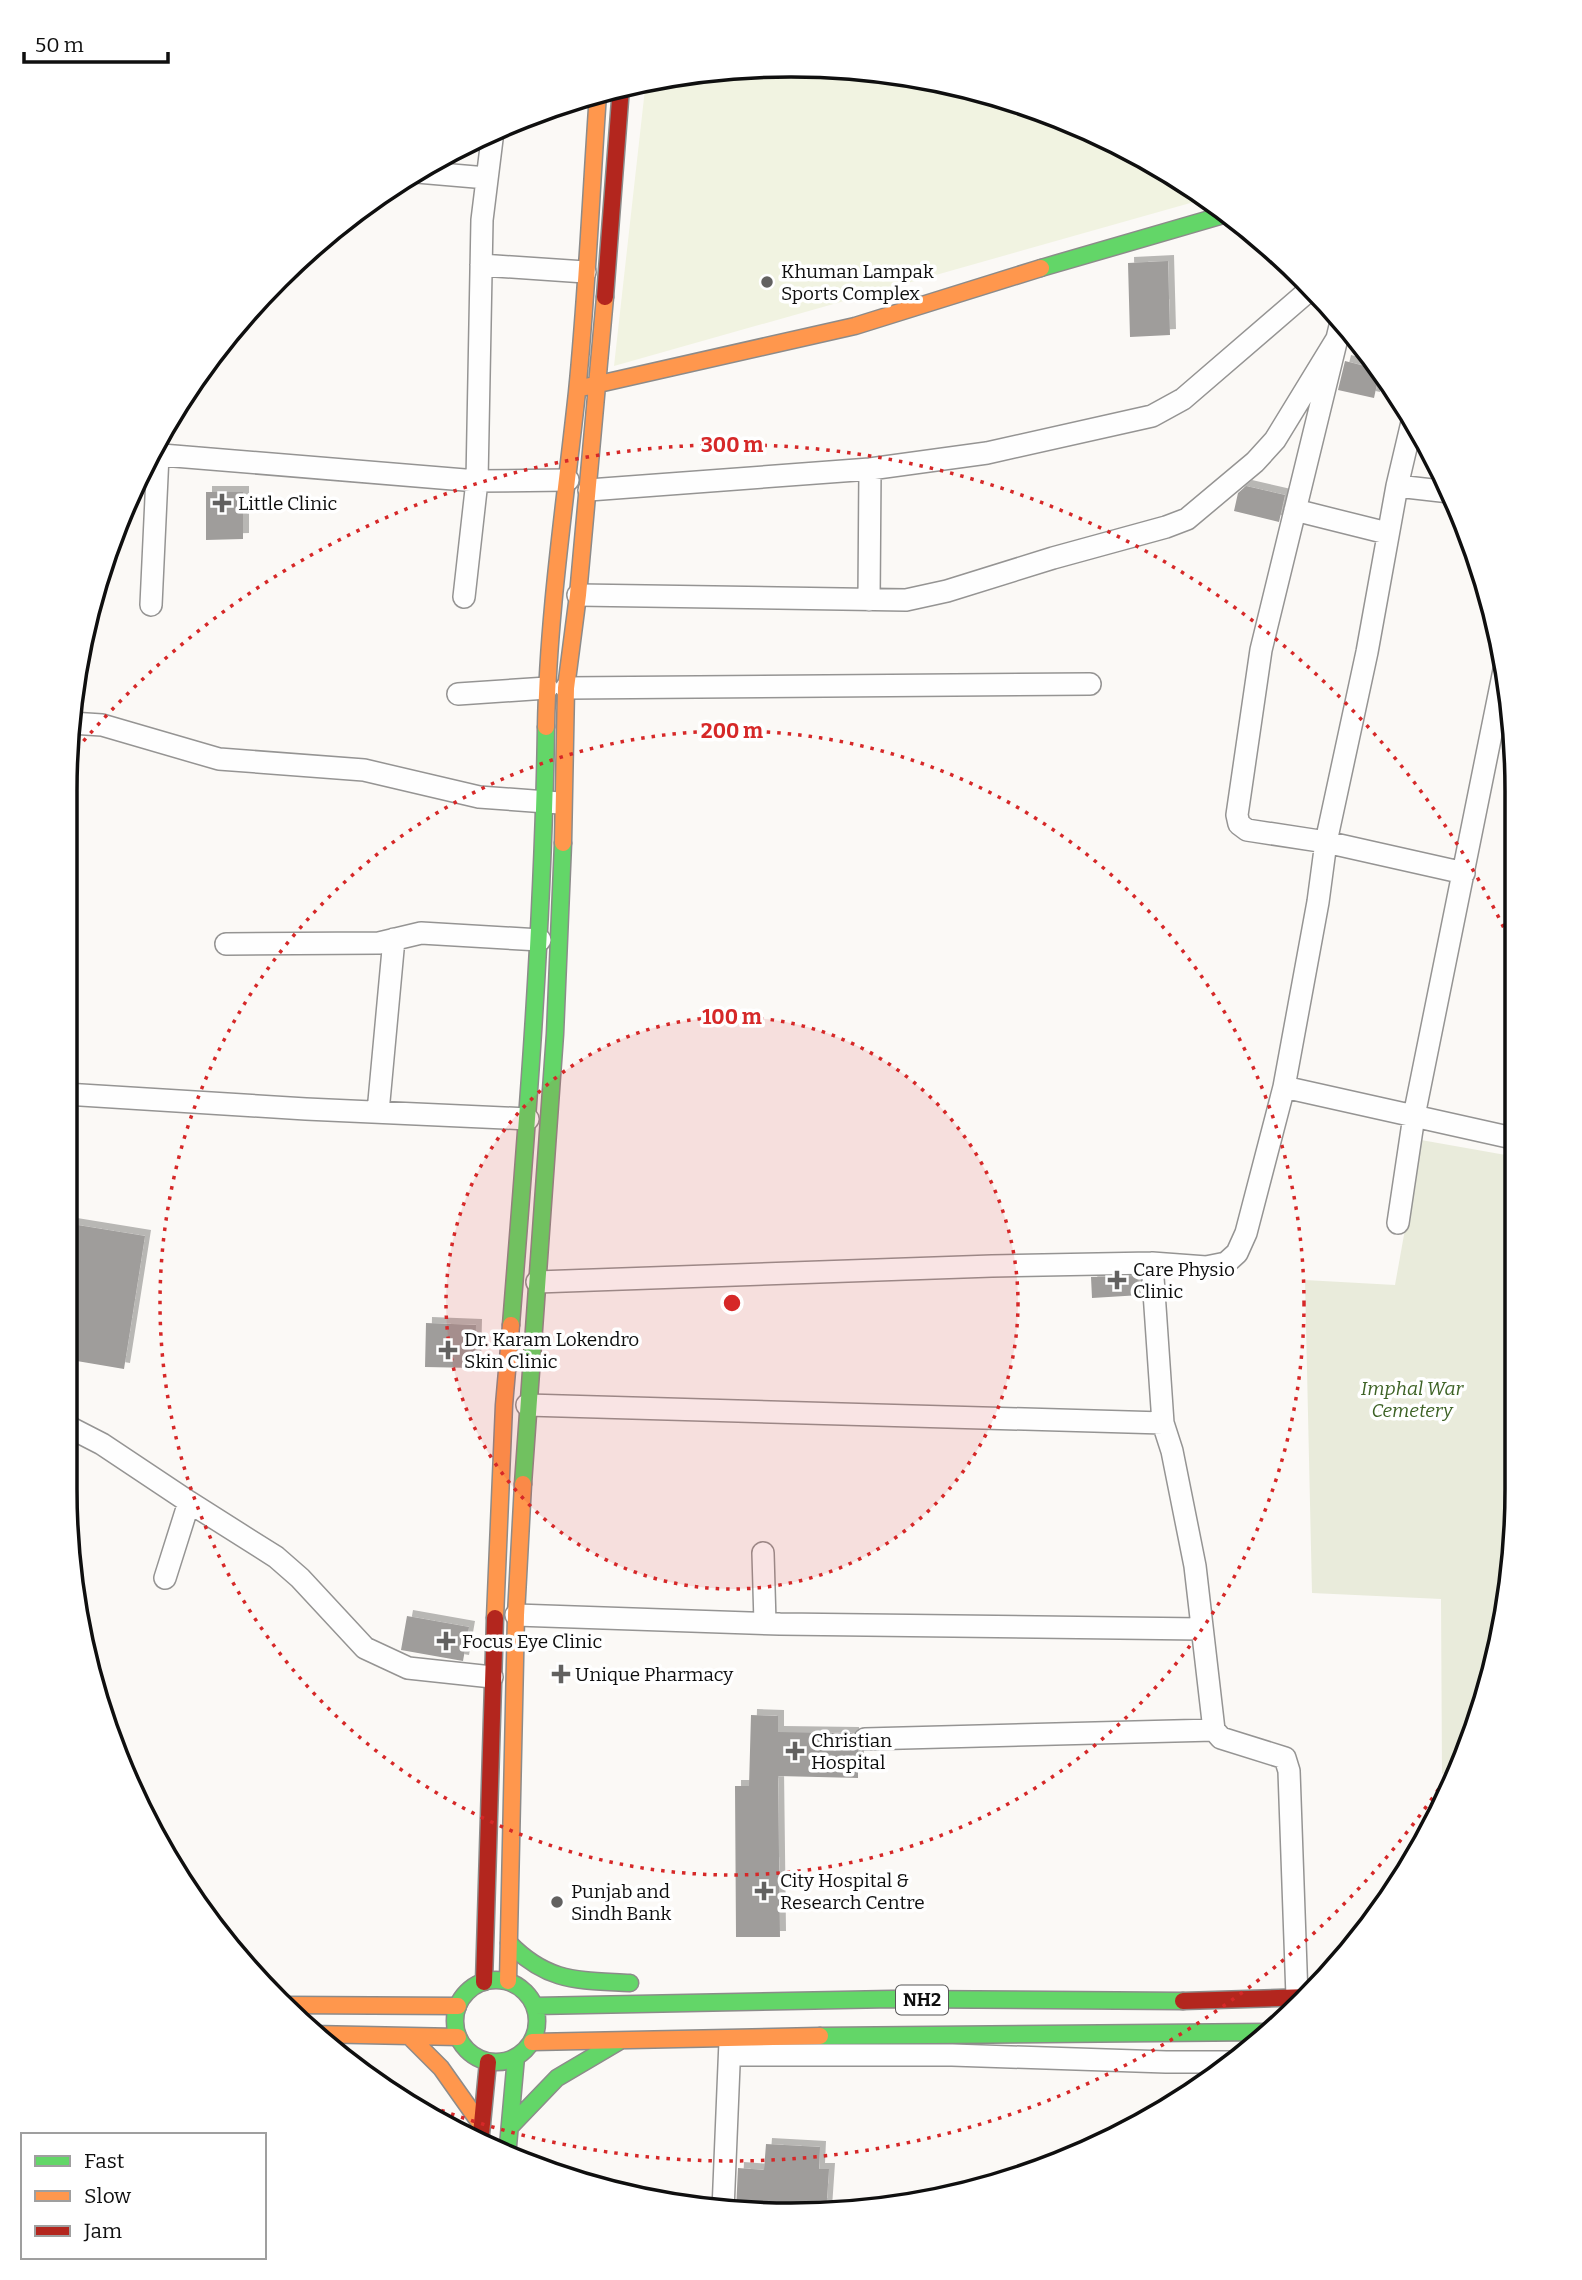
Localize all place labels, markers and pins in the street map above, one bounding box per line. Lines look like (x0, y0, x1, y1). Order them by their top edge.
place label: Khuman Lampak Sports Complex (781, 260, 934, 305)
marker: Khuman Lampak Sports Complex (759, 274, 775, 290)
place label: Little Clinic (238, 492, 338, 515)
marker: Little Clinic (212, 493, 232, 513)
place label: Care Physio Clinic (1133, 1258, 1235, 1303)
marker: Care Physio Clinic (1107, 1270, 1127, 1290)
centre of rings (720, 1291, 744, 1315)
place label: Dr. Karam Lokendro Skin Clinic (464, 1328, 639, 1373)
marker: Dr. Karam Lokendro Skin Clinic (438, 1340, 458, 1360)
place label: Focus Eye Clinic (462, 1630, 603, 1653)
marker: Focus Eye Clinic (436, 1631, 456, 1651)
place label: Unique Pharmacy (575, 1663, 734, 1686)
marker: Unique Pharmacy (553, 1666, 569, 1682)
place label: Christian Hospital (811, 1729, 892, 1774)
marker: Christian Hospital (785, 1741, 805, 1761)
place label: City Hospital & Research Centre (780, 1869, 925, 1914)
place label: Punjab and Sindh Bank (571, 1880, 672, 1925)
marker: City Hospital & Research Centre (754, 1881, 774, 1901)
marker: Punjab and Sindh Bank (549, 1894, 565, 1910)

